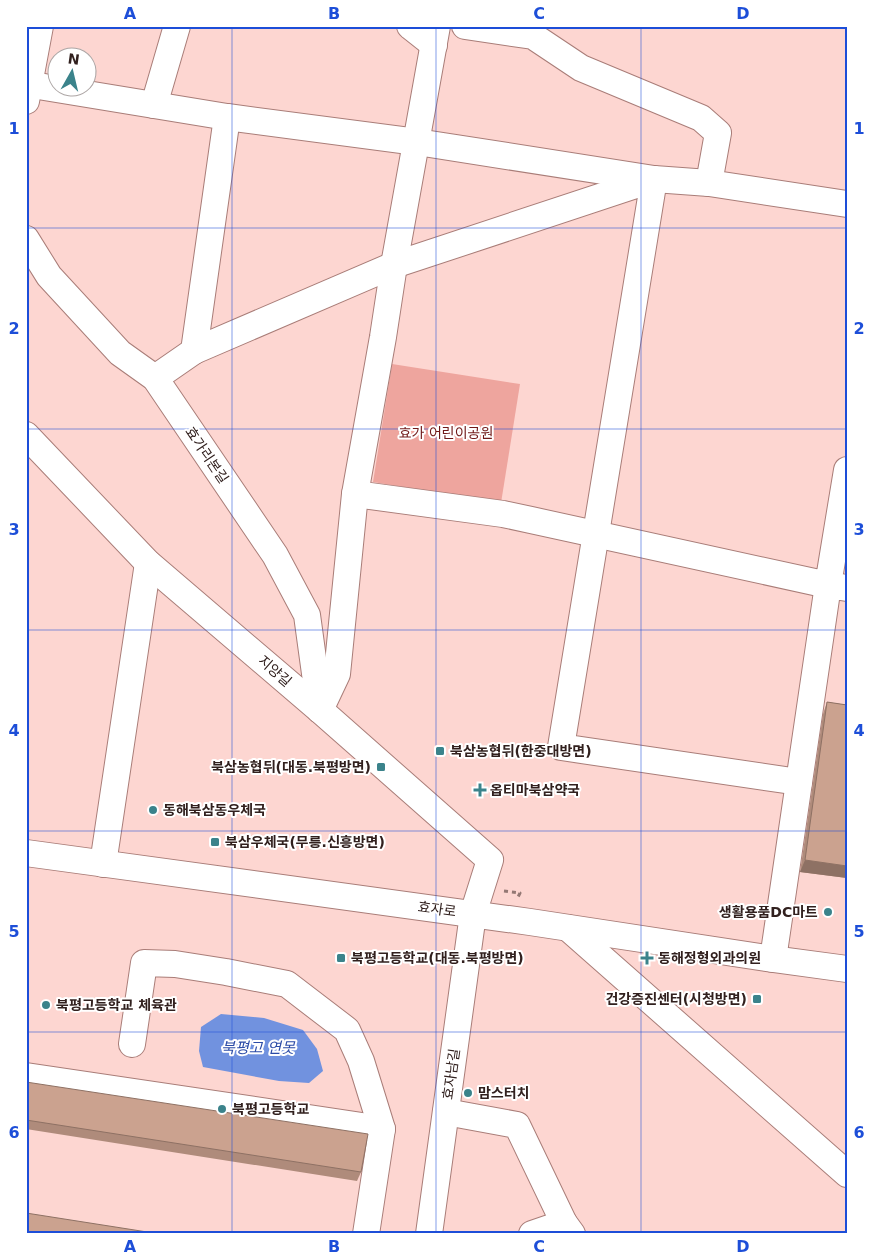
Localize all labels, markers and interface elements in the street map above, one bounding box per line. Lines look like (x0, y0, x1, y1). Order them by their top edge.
text: A (124, 4, 137, 23)
text: B (328, 4, 340, 23)
text: C (533, 4, 545, 23)
text: D (736, 4, 750, 23)
north arrow (48, 48, 98, 98)
text: N (67, 50, 81, 68)
text: 1 (8, 119, 20, 138)
text: 1 (853, 119, 865, 138)
text: 2 (8, 319, 20, 338)
text: 2 (853, 319, 865, 338)
street label: 효가리본길 (182, 424, 232, 486)
park label: 효가 어린이공원 (399, 425, 493, 441)
text: 3 (8, 520, 20, 539)
text: 3 (853, 520, 865, 539)
street label: 지양길 (255, 652, 295, 690)
text: 4 (8, 721, 20, 740)
text: 4 (853, 721, 865, 740)
place label: 북삼농협뒤(한중대방면) (450, 743, 592, 759)
marker: 북삼농협뒤(한중대방면) (434, 745, 446, 757)
place label: 북삼농협뒤(대동.북평방면) (211, 759, 371, 775)
marker: 북삼농협뒤(대동.북평방면) (375, 761, 387, 773)
place label: 옵티마북삼약국 (490, 782, 580, 798)
marker: 옵티마북삼약국 (474, 784, 486, 796)
place label: 동해북삼동우체국 (163, 802, 266, 818)
marker: 동해북삼동우체국 (147, 804, 159, 816)
place label: 북삼우체국(무릉.신흥방면) (225, 834, 385, 850)
marker: 북삼우체국(무릉.신흥방면) (209, 836, 221, 848)
street label: 효자로 (417, 898, 457, 920)
place label: 생활용품DC마트 (719, 904, 818, 920)
marker: 생활용품DC마트 (822, 906, 834, 918)
text: 5 (8, 922, 20, 941)
text: 5 (853, 922, 865, 941)
place label: 북평고등학교(대동.북평방면) (351, 950, 524, 966)
place label: 동해정형외과의원 (658, 950, 761, 966)
marker: 동해정형외과의원 (640, 951, 654, 965)
marker: 북평고등학교(대동.북평방면) (335, 952, 347, 964)
place label: 건강증진센터(시청방면) (605, 991, 747, 1007)
marker: 건강증진센터(시청방면) (751, 993, 763, 1005)
place label: 북평고등학교 체육관 (56, 997, 177, 1013)
marker: 북평고등학교 체육관 (40, 999, 52, 1011)
water label: 북평고 연못 (221, 1039, 296, 1057)
street label: 효자남길 (439, 1047, 463, 1101)
place label: 맘스터치 (478, 1085, 530, 1101)
marker: 맘스터치 (462, 1087, 474, 1099)
place label: 북평고등학교 (232, 1101, 309, 1117)
marker: 북평고등학교 (216, 1103, 228, 1115)
text: 6 (8, 1123, 20, 1142)
text: 6 (853, 1123, 865, 1142)
text: A (124, 1237, 137, 1256)
text: B (328, 1237, 340, 1256)
text: C (533, 1237, 545, 1256)
text: D (736, 1237, 750, 1256)

